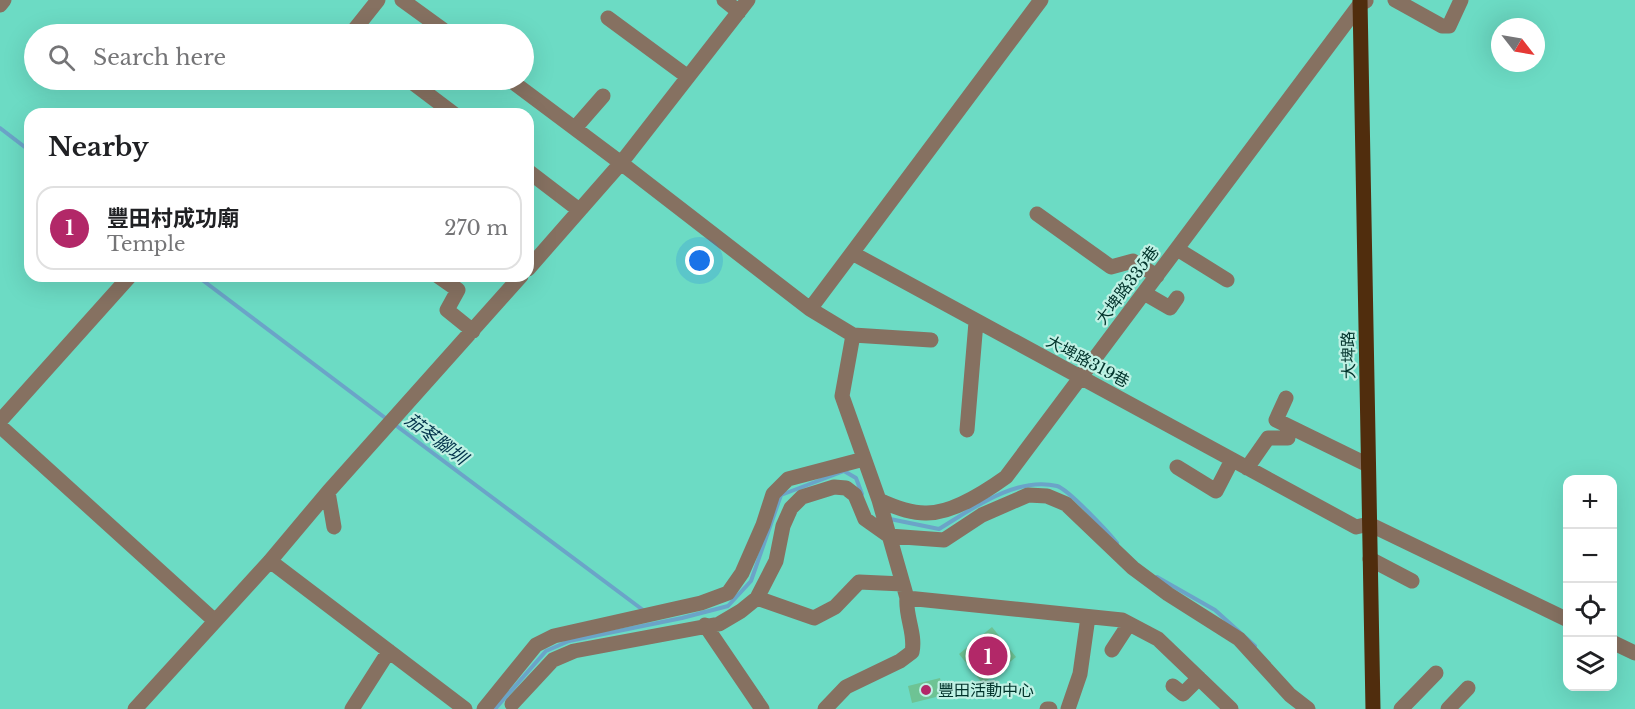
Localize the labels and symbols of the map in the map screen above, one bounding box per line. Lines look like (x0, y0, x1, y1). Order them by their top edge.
north arrow (1491, 18, 1545, 72)
street label: 大埤路335巷 (1091, 242, 1163, 328)
your location (685, 246, 714, 275)
street label: 大埤路319巷 (1043, 331, 1133, 391)
street label: 大埤路 (1338, 331, 1358, 379)
water label: 茄苳腳圳 (401, 409, 474, 471)
pin: 1 (968, 634, 1008, 678)
place label: 豐田活動中心 (938, 680, 1034, 700)
marker: 豐田活動中心 (919, 683, 933, 697)

